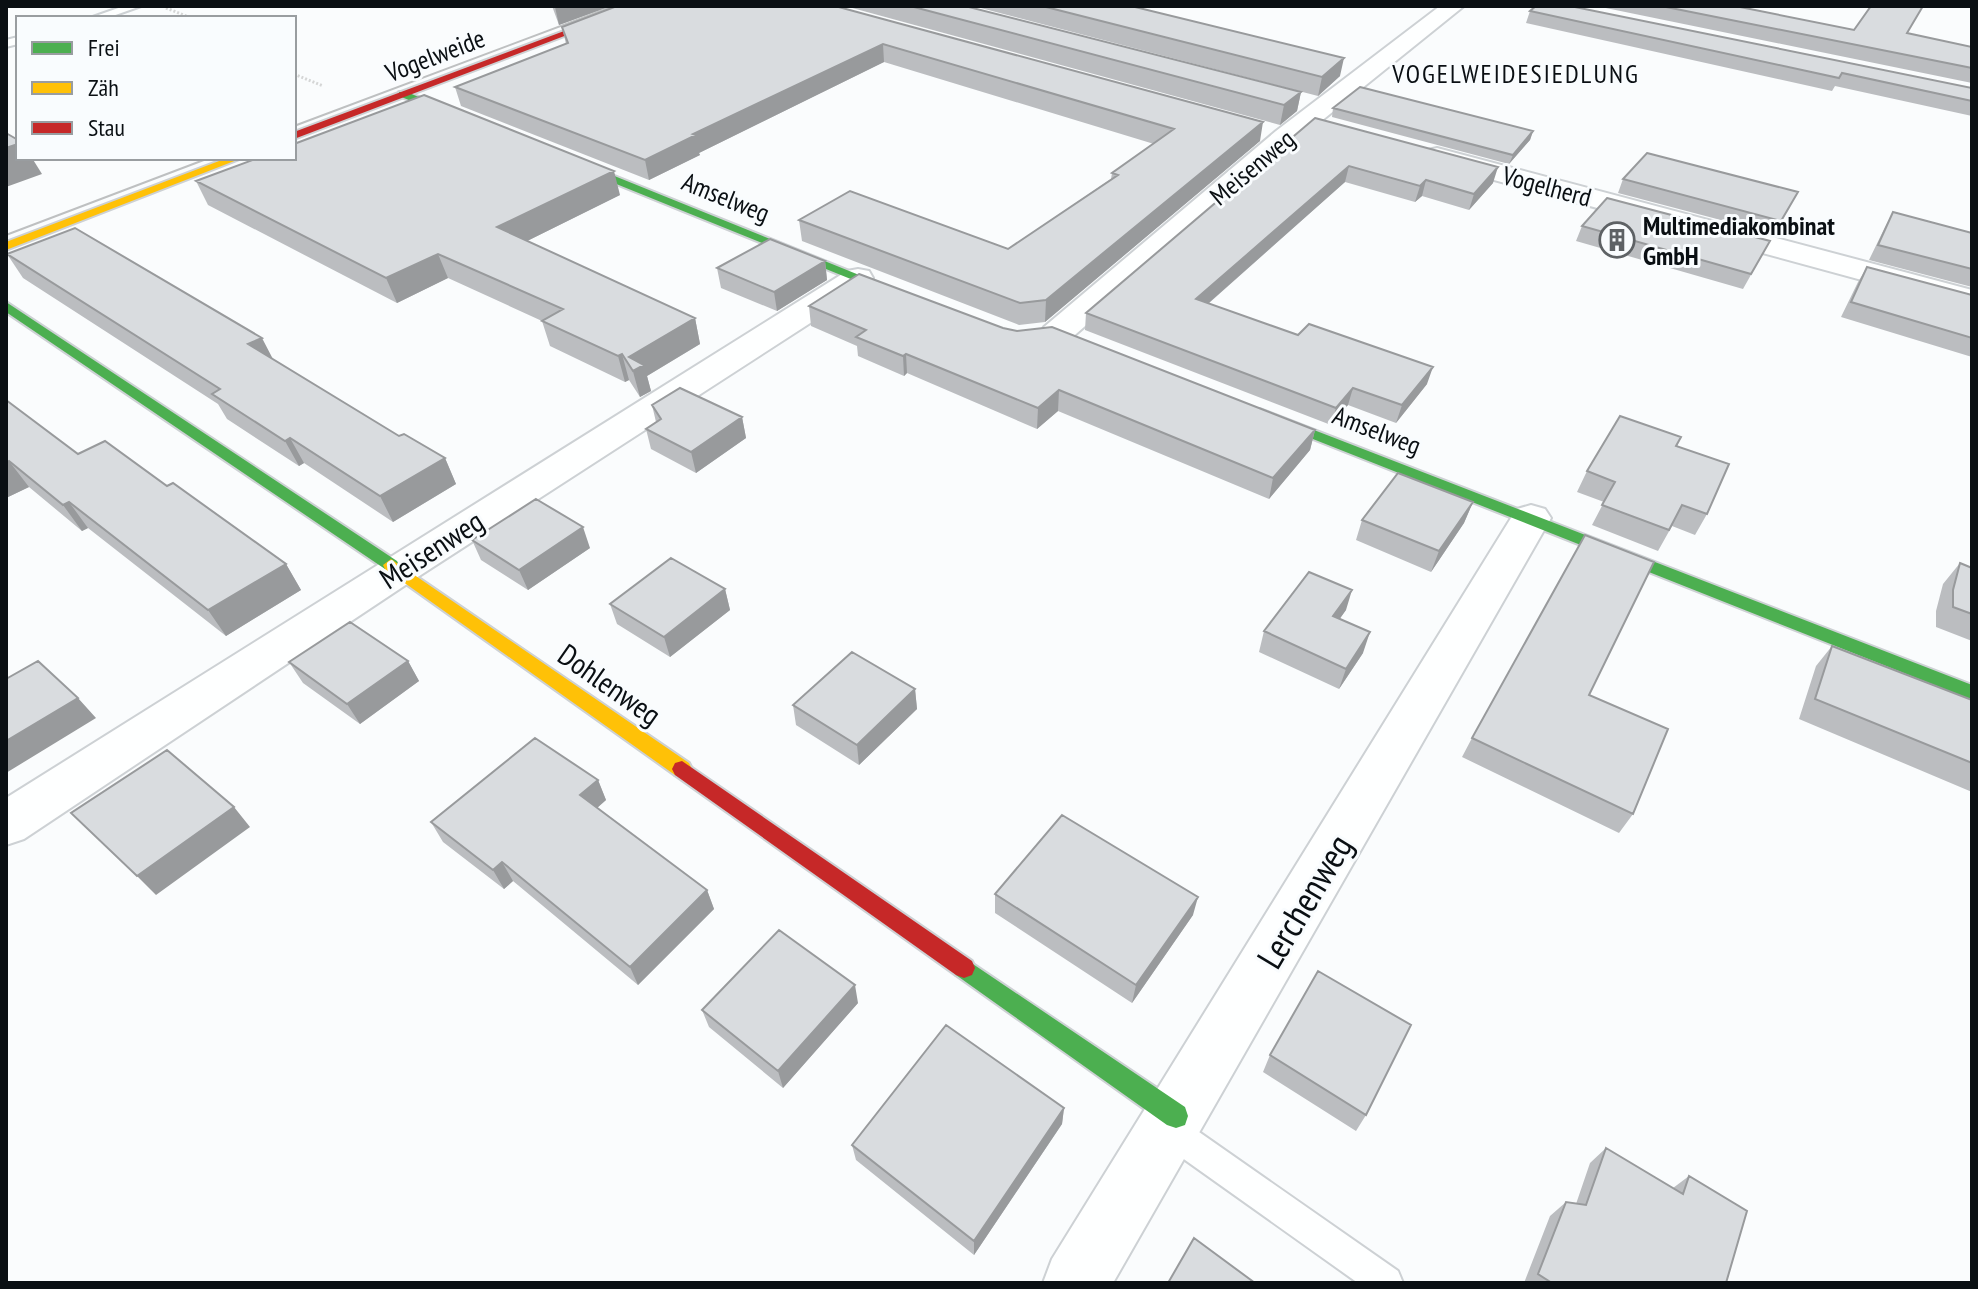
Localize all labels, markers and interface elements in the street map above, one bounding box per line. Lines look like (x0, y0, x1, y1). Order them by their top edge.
legend (16, 16, 296, 160)
street label: Vogelweide (380, 21, 489, 89)
text: Frei (88, 32, 120, 63)
district label: VOGELWEIDESIEDLUNG (1391, 57, 1640, 90)
text: Zäh (88, 72, 119, 103)
text: Stau (88, 112, 125, 143)
street label: Meisenweg (1203, 122, 1301, 212)
street label: Vogelherd (1498, 158, 1595, 214)
street label: Amselweg (677, 165, 775, 229)
place label: Multimediakombinat GmbH (1643, 209, 1835, 272)
building icon: Multimediakombinat GmbH (1598, 221, 1636, 259)
street label: Amselweg (1328, 398, 1426, 462)
street label: Meisenweg (372, 501, 490, 597)
street label: Dohlenweg (551, 634, 669, 734)
street label: Lerchenweg (1246, 825, 1362, 977)

